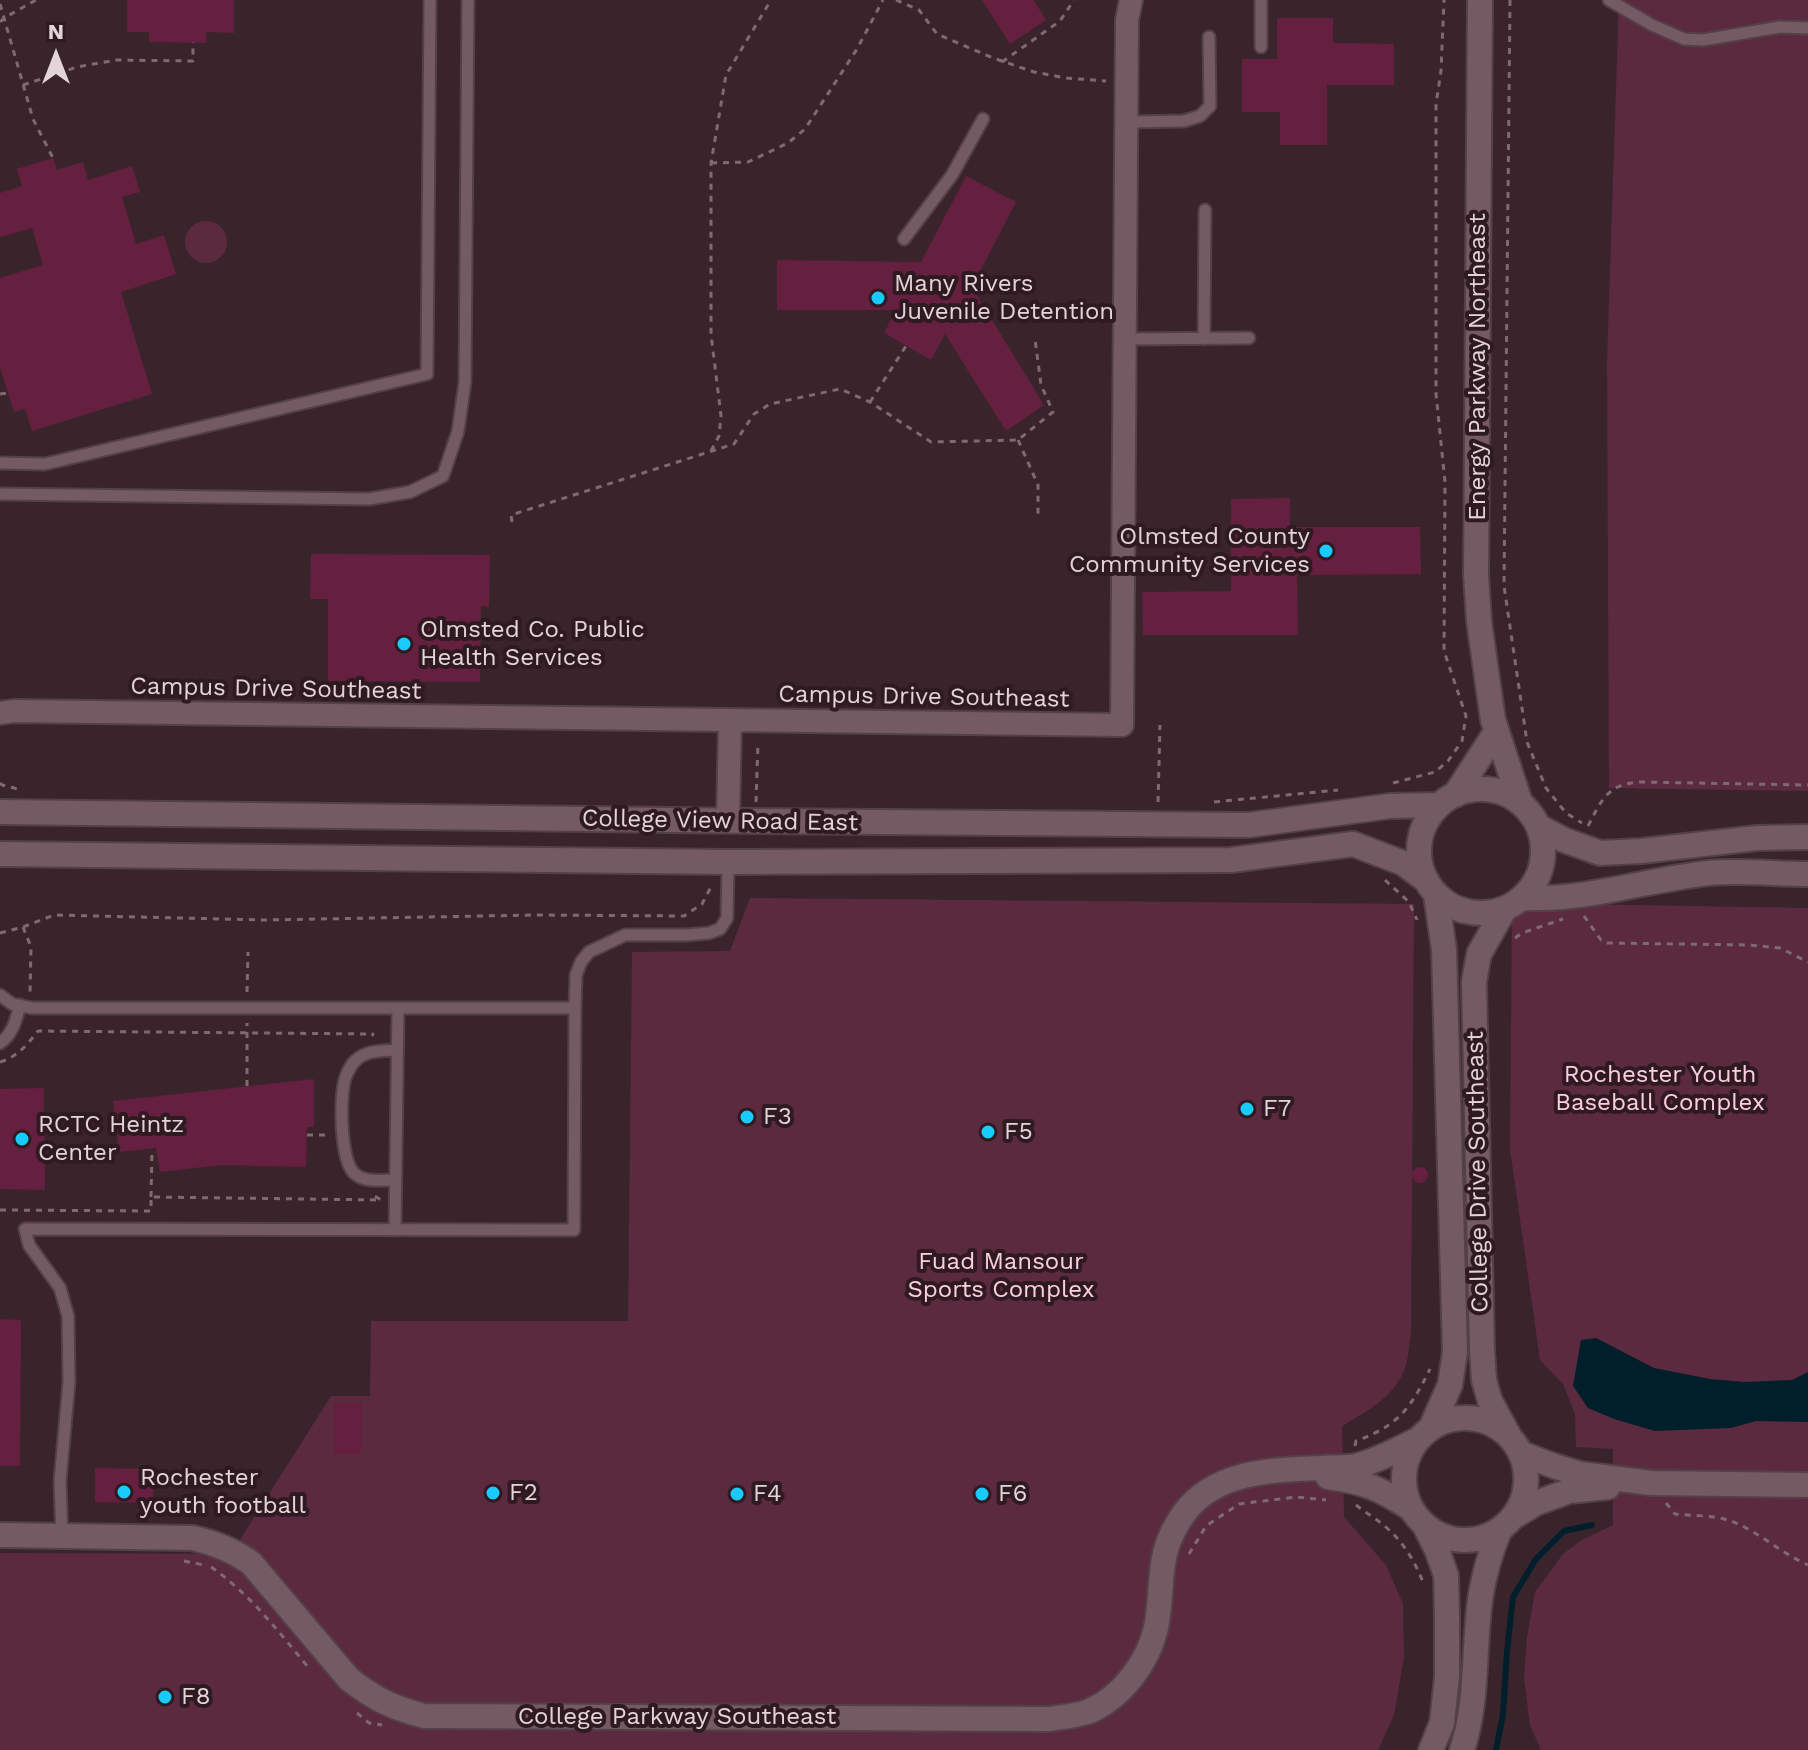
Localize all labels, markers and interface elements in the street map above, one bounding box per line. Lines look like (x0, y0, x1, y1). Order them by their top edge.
north arrow (16, 16, 96, 96)
text: N (48, 19, 64, 44)
street label: Energy Parkway Northeast (1464, 213, 1492, 521)
place label: Many Rivers Juvenile Detention (894, 270, 1114, 326)
marker: Many Rivers Juvenile Detention (869, 289, 887, 307)
place label: Olmsted County Community Services (1069, 523, 1310, 579)
marker: Olmsted County Community Services (1317, 542, 1335, 560)
place label: Olmsted Co. Public Health Services (420, 616, 645, 672)
marker: Olmsted Co. Public Health Services (395, 635, 413, 653)
street label: Campus Drive Southeast (130, 672, 422, 706)
street label: Campus Drive Southeast (778, 680, 1070, 714)
street label: College View Road East (582, 804, 858, 838)
street label: College Drive Southeast (1461, 1031, 1495, 1313)
park label: Rochester Youth Baseball Complex (1555, 1061, 1765, 1117)
place label: F7 (1263, 1095, 1291, 1123)
marker: F7 (1238, 1100, 1256, 1118)
place label: F3 (763, 1103, 792, 1131)
marker: F3 (738, 1108, 756, 1126)
place label: RCTC Heintz Center (38, 1111, 184, 1167)
place label: F5 (1004, 1118, 1033, 1146)
marker: F5 (979, 1123, 997, 1141)
marker: RCTC Heintz Center (13, 1130, 31, 1148)
park label: Fuad Mansour Sports Complex (908, 1248, 1094, 1304)
place label: Rochester youth football (140, 1464, 306, 1520)
place label: F2 (509, 1479, 538, 1507)
place label: F4 (753, 1480, 782, 1508)
place label: F6 (998, 1480, 1027, 1508)
marker: Rochester youth football (115, 1483, 133, 1501)
marker: F2 (484, 1484, 502, 1502)
marker: F4 (728, 1485, 746, 1503)
marker: F6 (973, 1485, 991, 1503)
place label: F8 (181, 1683, 210, 1711)
marker: F8 (156, 1688, 174, 1706)
street label: College Parkway Southeast (518, 1703, 836, 1731)

